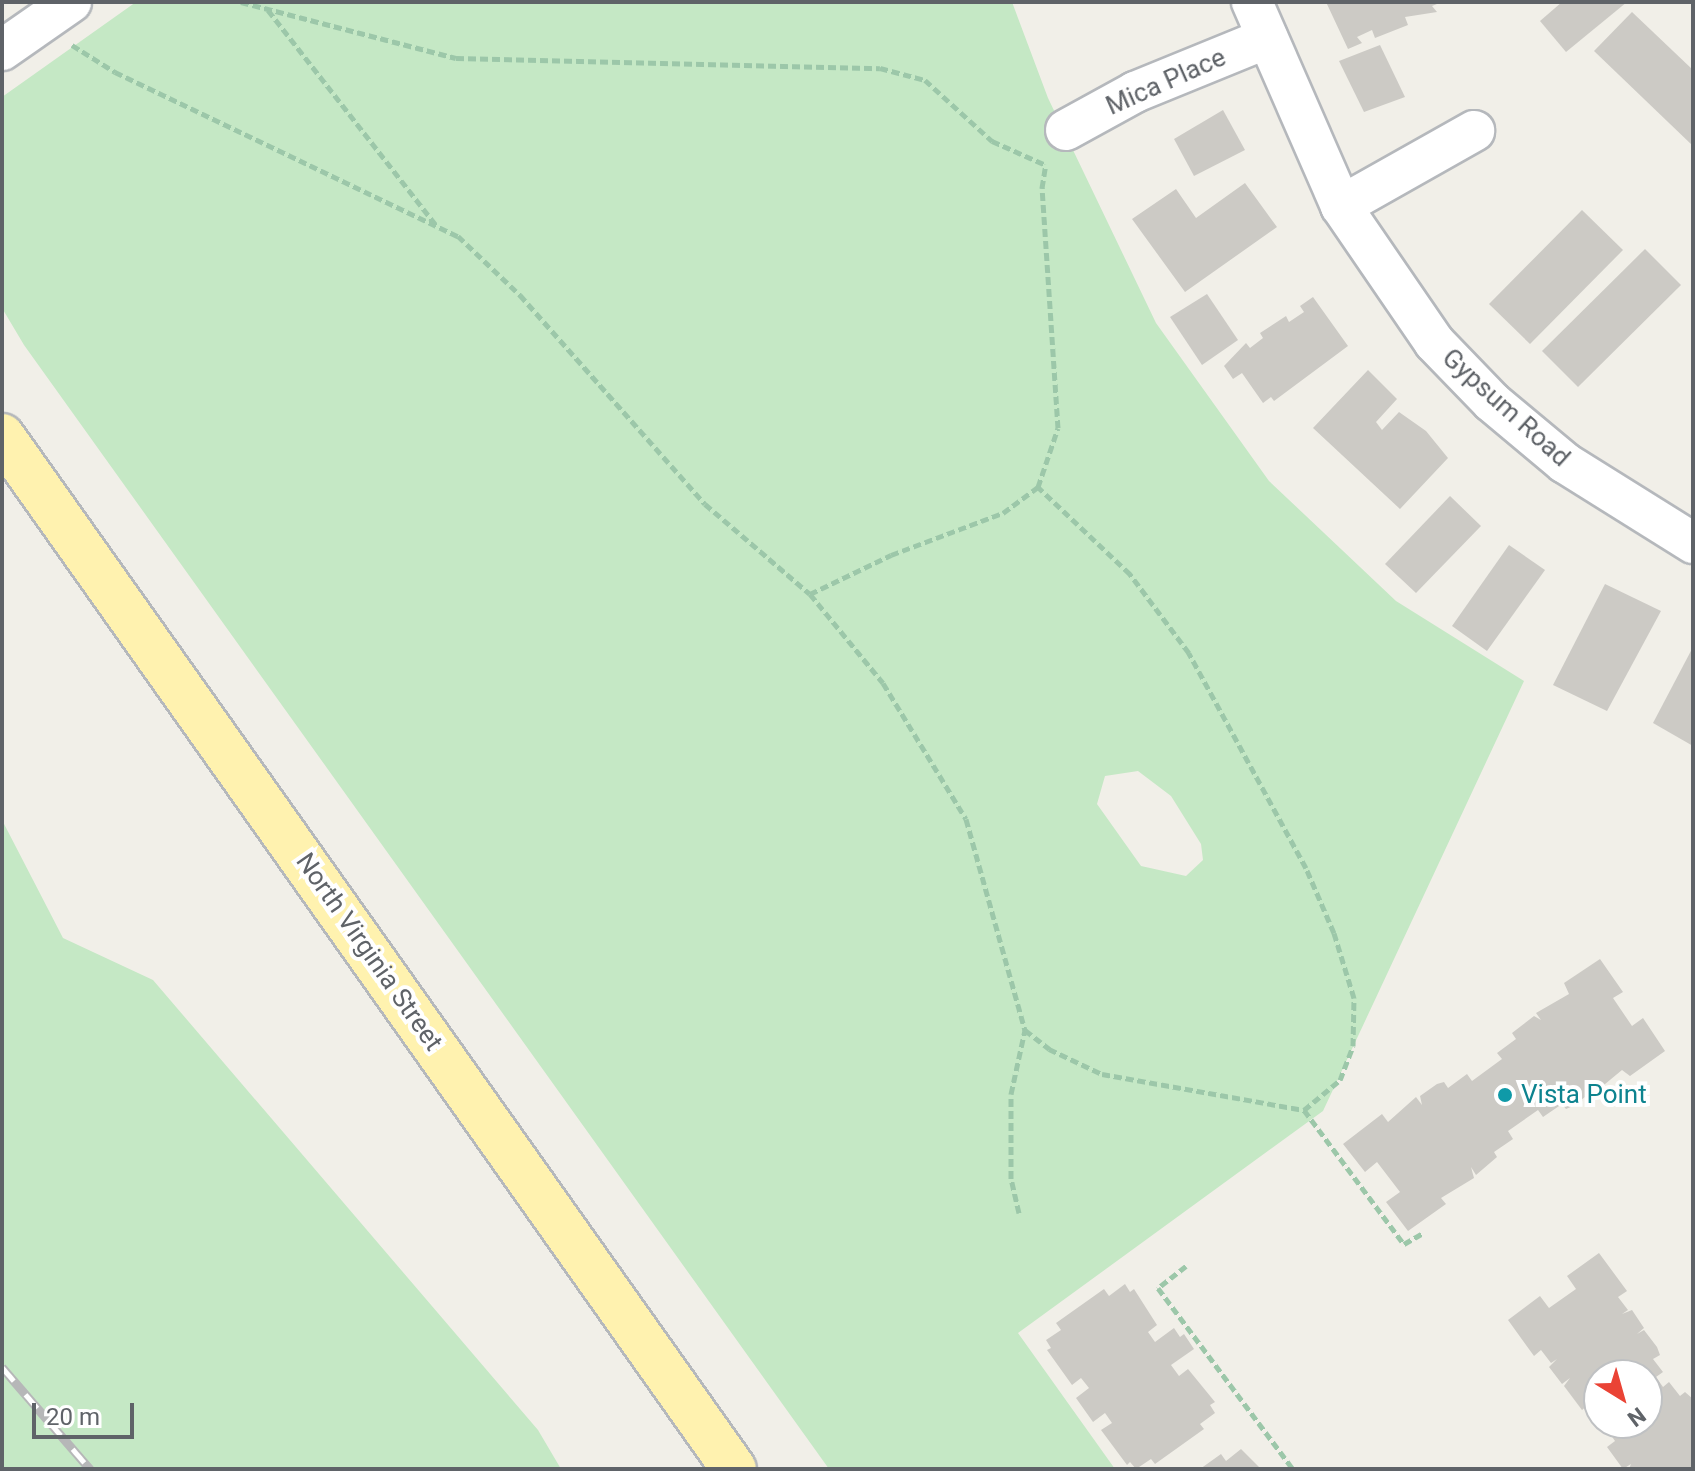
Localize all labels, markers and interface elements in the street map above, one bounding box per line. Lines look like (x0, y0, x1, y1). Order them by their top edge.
street label: Mica Place (1101, 42, 1231, 122)
street label: Gypsum Road (1436, 342, 1576, 474)
street label: North Virginia Street (289, 847, 449, 1057)
place label: Vista Point (1521, 1079, 1647, 1111)
marker: Vista Point (1496, 1086, 1514, 1104)
north arrow (1583, 1359, 1663, 1439)
scale bar (36, 1387, 138, 1437)
text: N (1623, 1402, 1650, 1432)
text: 20 m (46, 1403, 100, 1431)

